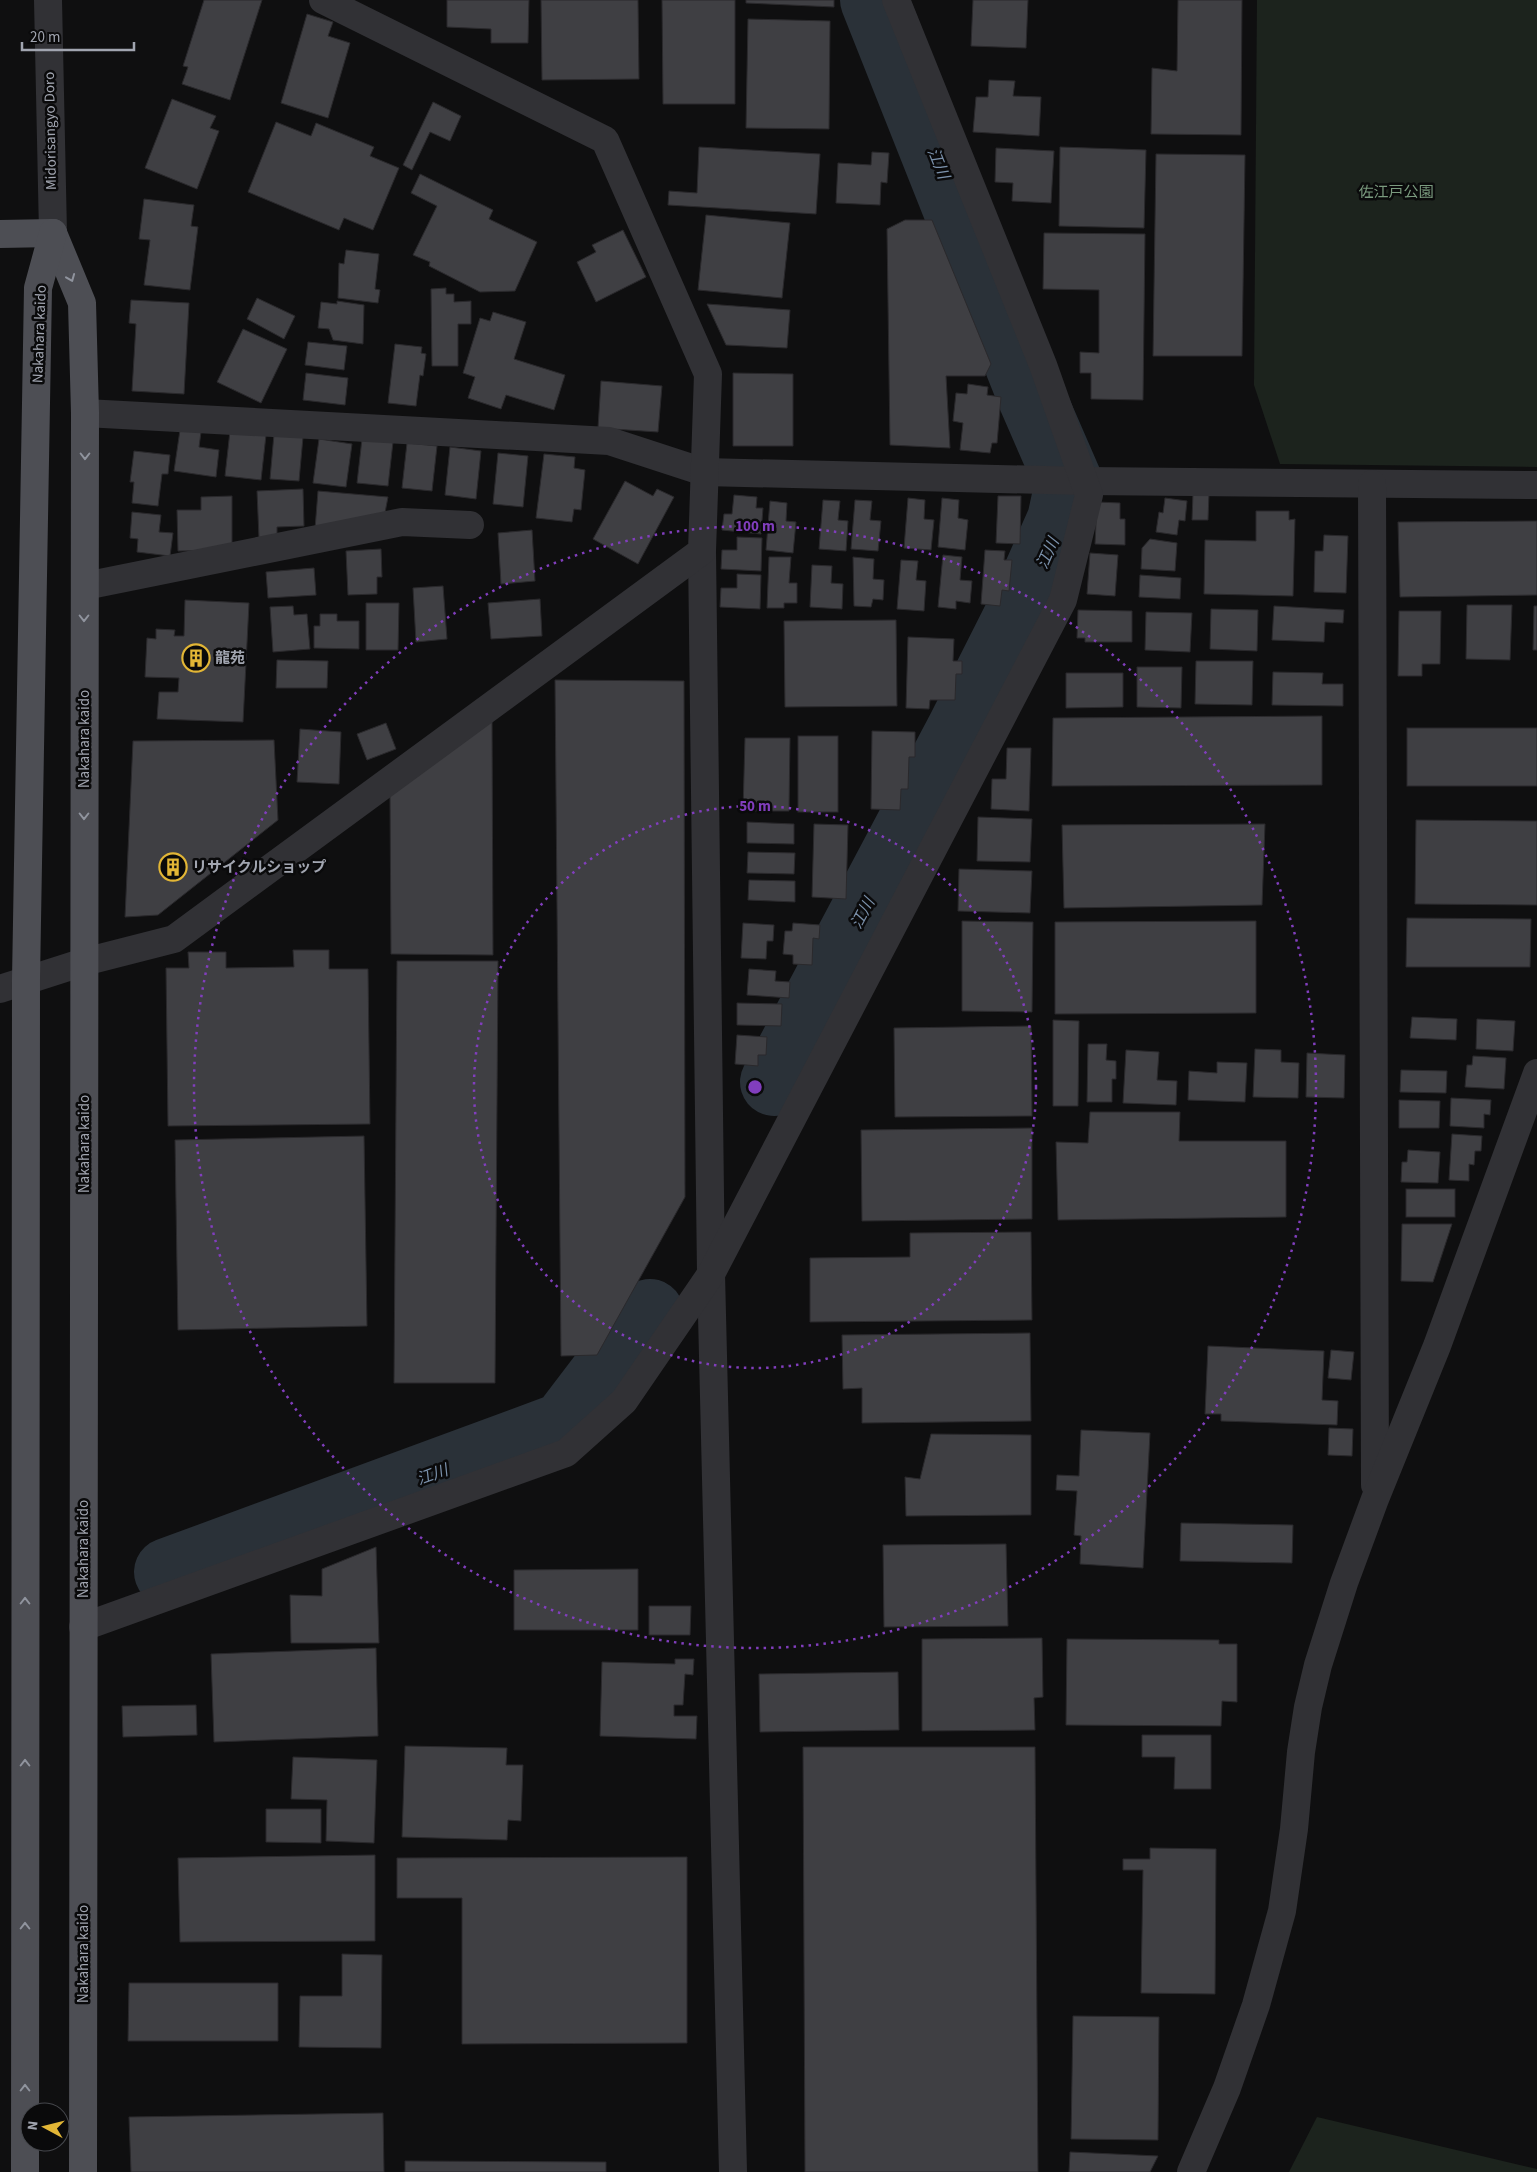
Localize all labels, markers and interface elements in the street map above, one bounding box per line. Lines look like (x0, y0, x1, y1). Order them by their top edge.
scale bar (22, 20, 135, 52)
text: 20 m (30, 27, 60, 48)
street label: Midorisangyo Doro (39, 72, 62, 190)
water label: 江川 (922, 144, 955, 184)
park label: 佐江戸公園 (1358, 182, 1434, 203)
one-way arrow (65, 273, 76, 282)
street label: Nakahara kaido (27, 285, 52, 383)
one-way arrow (80, 452, 90, 460)
text: 100 m (735, 516, 775, 537)
water label: 江川 (1031, 532, 1065, 573)
one-way arrow (79, 615, 89, 623)
building icon: 龍苑 (181, 643, 211, 673)
place label: 龍苑 (215, 648, 245, 669)
street label: Nakahara kaido (74, 690, 95, 788)
text: 50 m (739, 796, 771, 817)
one-way arrow (79, 812, 89, 820)
building icon: リサイクルショップ (158, 852, 188, 882)
place label: リサイクルショップ (192, 857, 326, 878)
water label: 江川 (846, 892, 881, 933)
centre of rings (746, 1078, 764, 1096)
street label: Nakahara kaido (74, 1095, 95, 1193)
water label: 江川 (414, 1458, 453, 1491)
street label: Nakahara kaido (73, 1500, 94, 1598)
one-way arrow (20, 1597, 30, 1604)
one-way arrow (20, 1759, 30, 1767)
street label: Nakahara kaido (73, 1905, 94, 2003)
one-way arrow (20, 1922, 30, 1930)
one-way arrow (20, 2084, 30, 2092)
north arrow (20, 2102, 70, 2152)
text: N (23, 2120, 44, 2131)

